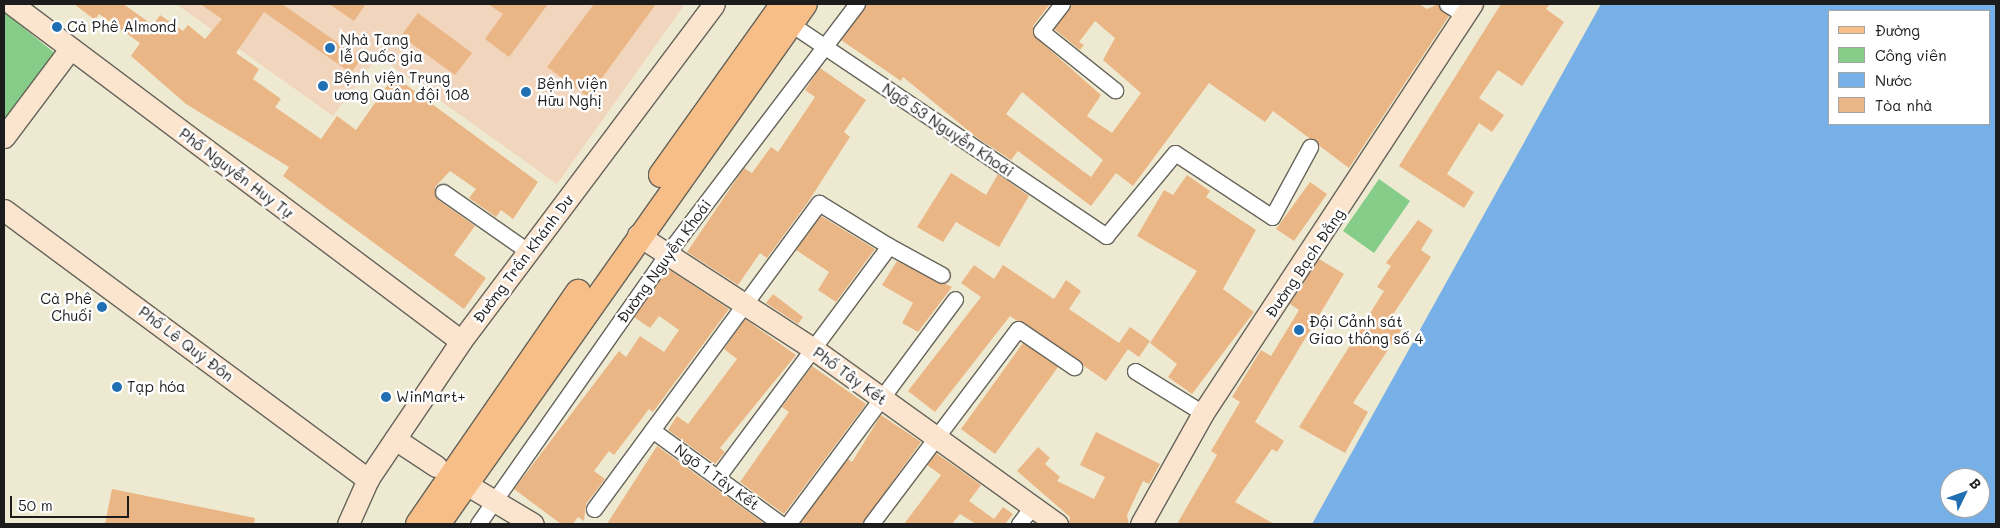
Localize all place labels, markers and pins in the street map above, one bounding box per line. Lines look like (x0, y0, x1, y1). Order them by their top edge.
place label: Cà Phê Almond (67, 18, 176, 36)
marker: Cà Phê Almond (51, 21, 63, 33)
place label: Nhà Tang lễ Quốc gia (340, 30, 423, 65)
marker: Nhà Tang lễ Quốc gia (324, 42, 336, 54)
place label: Bệnh viện Trung ương Quân đội 108 (334, 68, 469, 103)
place label: Bệnh viện Hữu Nghị (537, 74, 607, 109)
marker: Bệnh viện Trung ương Quân đội 108 (316, 79, 330, 93)
marker: Bệnh viện Hữu Nghị (519, 85, 533, 99)
place label: Cà Phê Chuối (40, 289, 92, 324)
marker: Cà Phê Chuối (96, 301, 108, 313)
place label: Đội Cảnh sát Giao thông số 4 (1309, 312, 1423, 347)
marker: Đội Cảnh sát Giao thông số 4 (1293, 324, 1305, 336)
place label: Tạp hóa (127, 378, 185, 396)
marker: Tạp hóa (111, 381, 123, 393)
place label: WinMart+ (396, 388, 466, 406)
marker: WinMart+ (380, 391, 392, 403)

